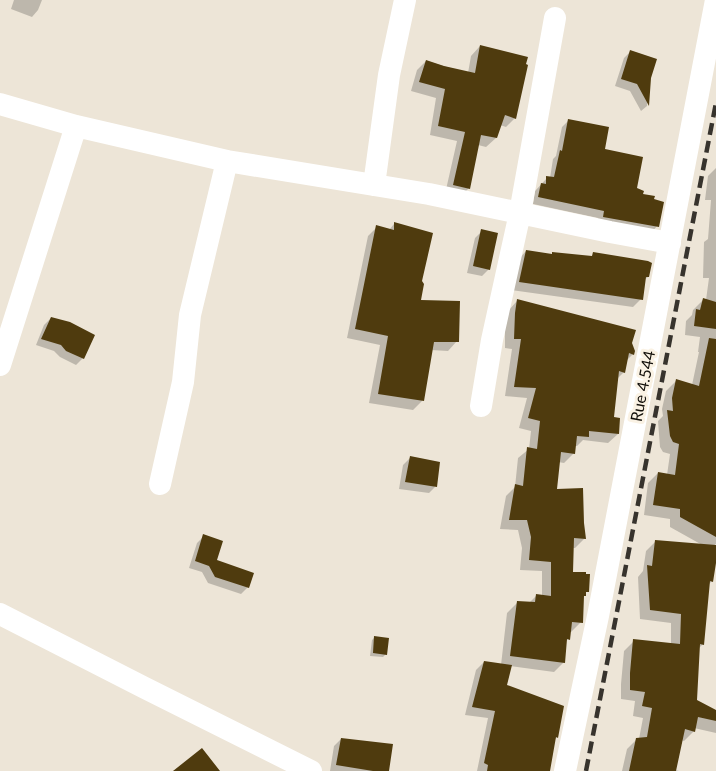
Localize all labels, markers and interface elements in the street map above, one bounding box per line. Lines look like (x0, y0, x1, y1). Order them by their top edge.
street label: Rue 4.544 (626, 349, 658, 423)

